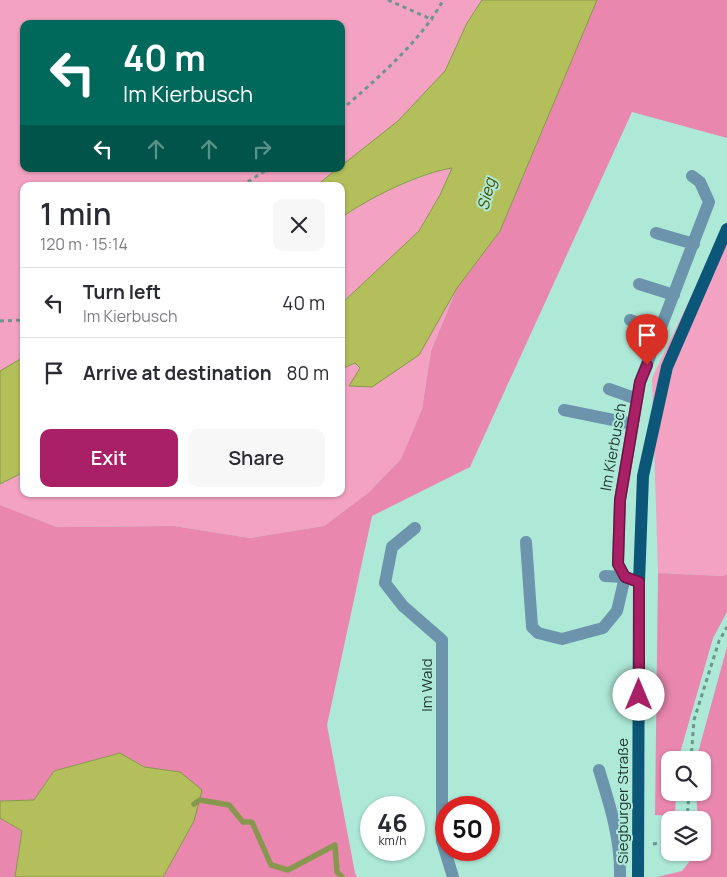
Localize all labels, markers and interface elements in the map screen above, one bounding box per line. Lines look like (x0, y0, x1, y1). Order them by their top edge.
text: 40 m (123, 34, 206, 82)
icon: left (40, 40, 105, 105)
text: Im Kierbusch (123, 79, 253, 109)
icon: left (89, 135, 117, 163)
icon: ahead (142, 135, 170, 163)
icon: ahead (195, 135, 223, 163)
icon: right (248, 135, 276, 163)
water label: Sieg (471, 174, 501, 212)
text: 1 min (40, 193, 112, 234)
button: close (273, 199, 325, 251)
text: 120 m · 15:14 (40, 233, 128, 255)
text: Turn left (83, 279, 161, 305)
icon: left (40, 289, 68, 317)
text: 40 m (282, 290, 325, 316)
text: Im Kierbusch (83, 305, 178, 327)
pin (626, 314, 668, 365)
icon: arrive (633, 321, 661, 349)
icon: arrive (40, 359, 68, 387)
text: Arrive at destination (83, 360, 272, 386)
text: 80 m (287, 360, 329, 386)
street label: Im Kierbusch (595, 401, 631, 492)
button: Exit (40, 429, 178, 487)
button: Share (188, 429, 325, 487)
street label: Im Wald (416, 658, 437, 712)
position arrow (612, 668, 664, 720)
street label: Siegburger Straße (612, 738, 633, 864)
map controls (661, 751, 711, 861)
button: search (661, 751, 711, 801)
speed limit sign: 50 (435, 796, 500, 861)
text: 46 (377, 805, 408, 840)
button: layers (661, 811, 711, 861)
text: km/h (379, 832, 406, 849)

